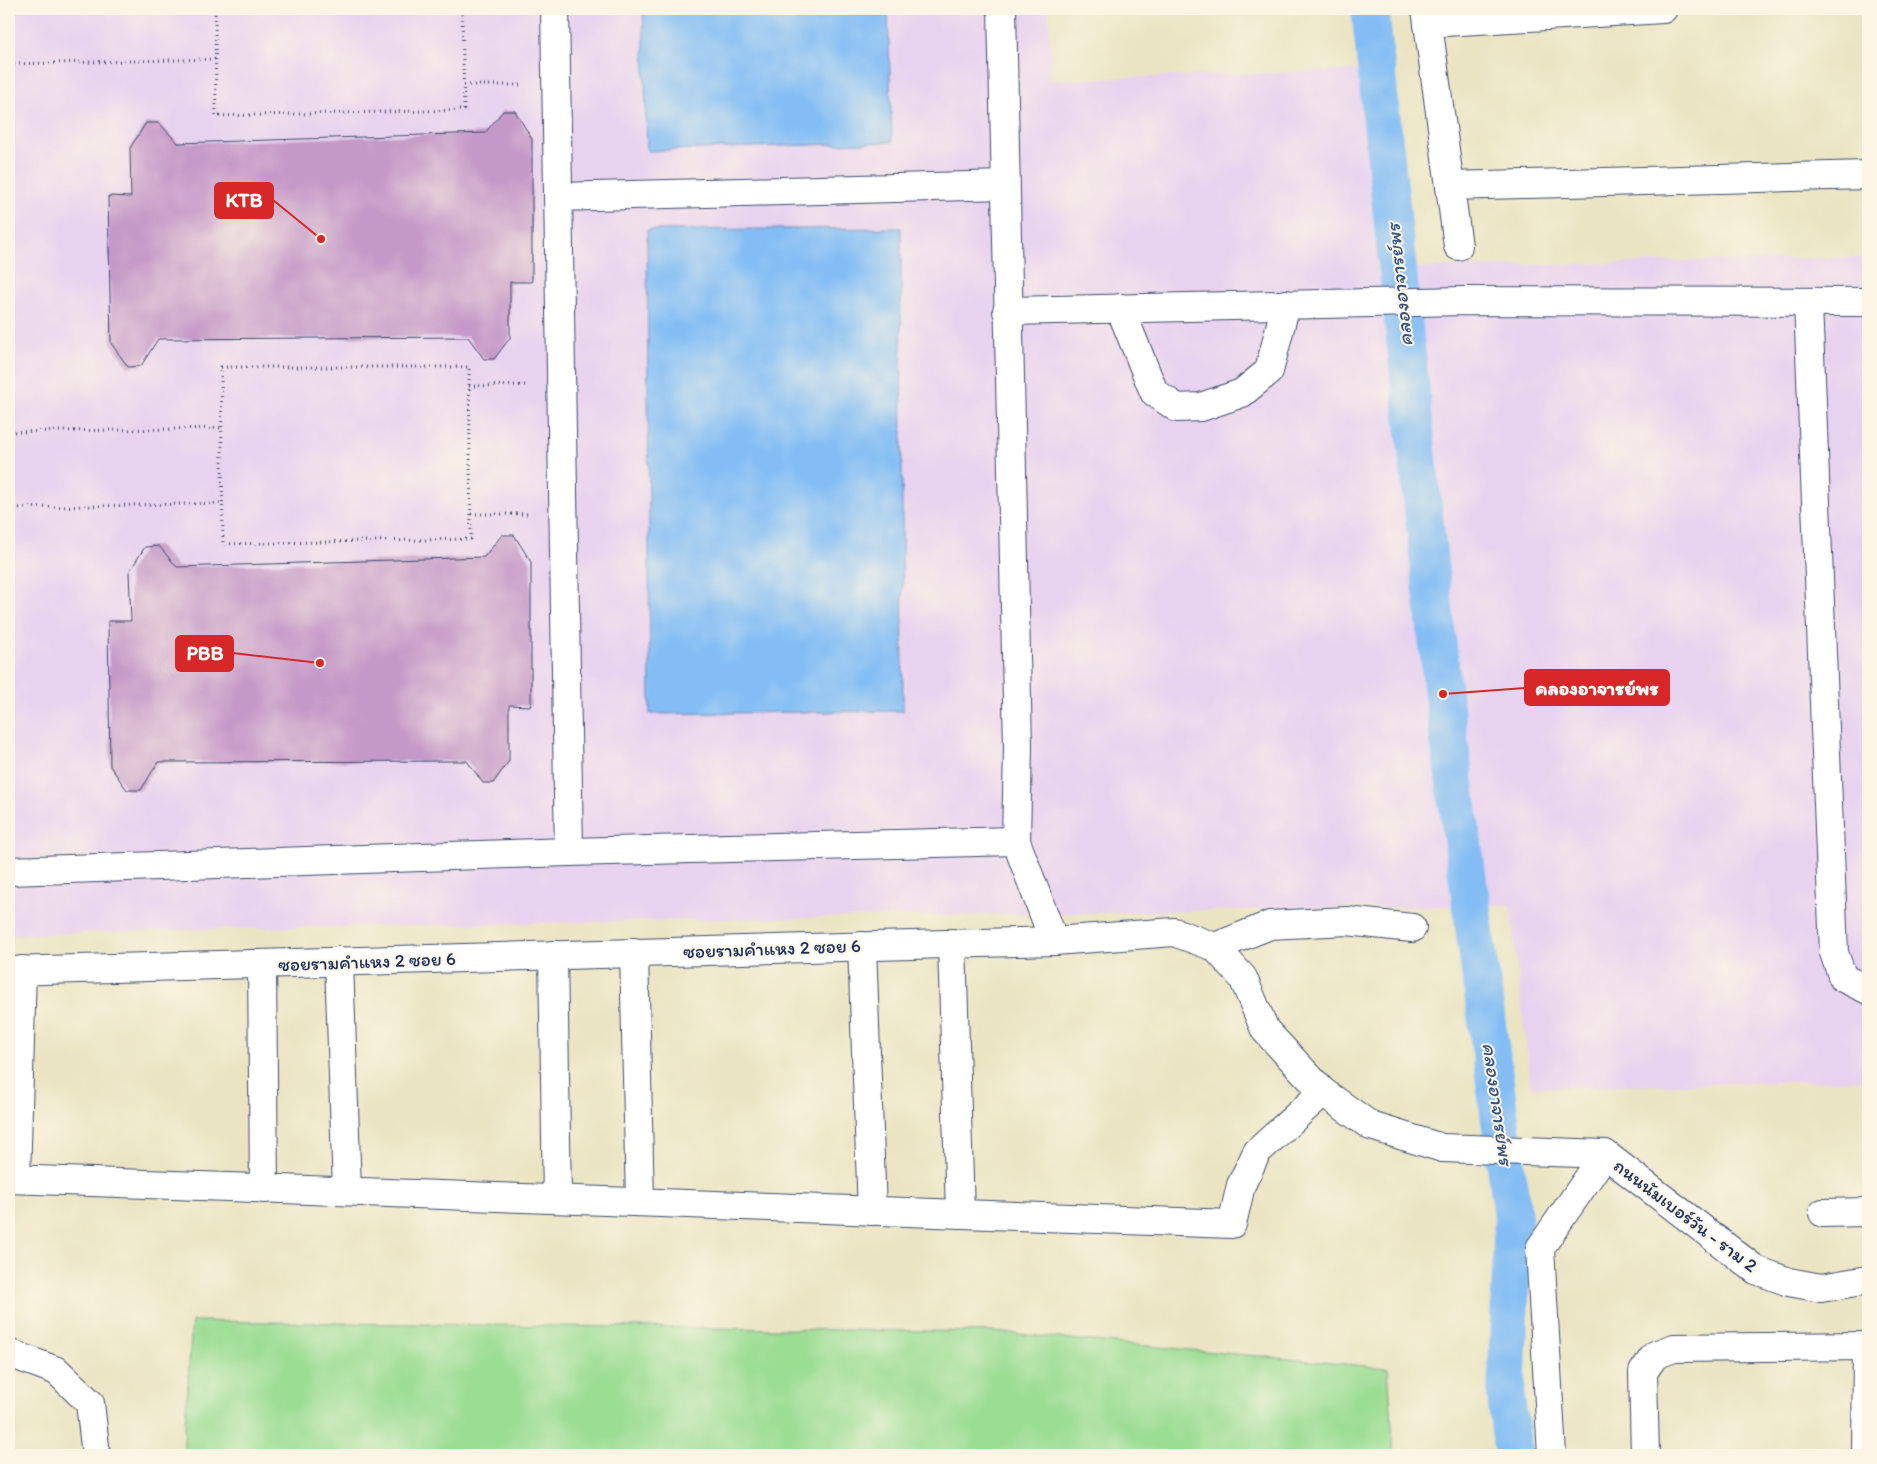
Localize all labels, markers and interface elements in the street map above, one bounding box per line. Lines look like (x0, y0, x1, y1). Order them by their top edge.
callout: KTB (215, 183, 273, 218)
text: KTB (225, 188, 263, 212)
water label: คลองอาจารย์พร (1380, 221, 1417, 348)
callout: PBB (176, 636, 233, 671)
text: PBB (186, 641, 224, 665)
callout: คลองอาจารย์พร (1525, 670, 1669, 705)
text: คลองอาจารย์พร (1535, 676, 1659, 700)
street label: ซอยรามคำแหง 2 ซอย 6 (683, 934, 861, 963)
street label: ซอยรามคำแหง 2 ซอย 6 (278, 947, 456, 976)
water label: คลองอาจารย์พร (1478, 1041, 1519, 1169)
street label: ถนนนัมเบอร์วัน - ราม 2 (1609, 1154, 1762, 1277)

